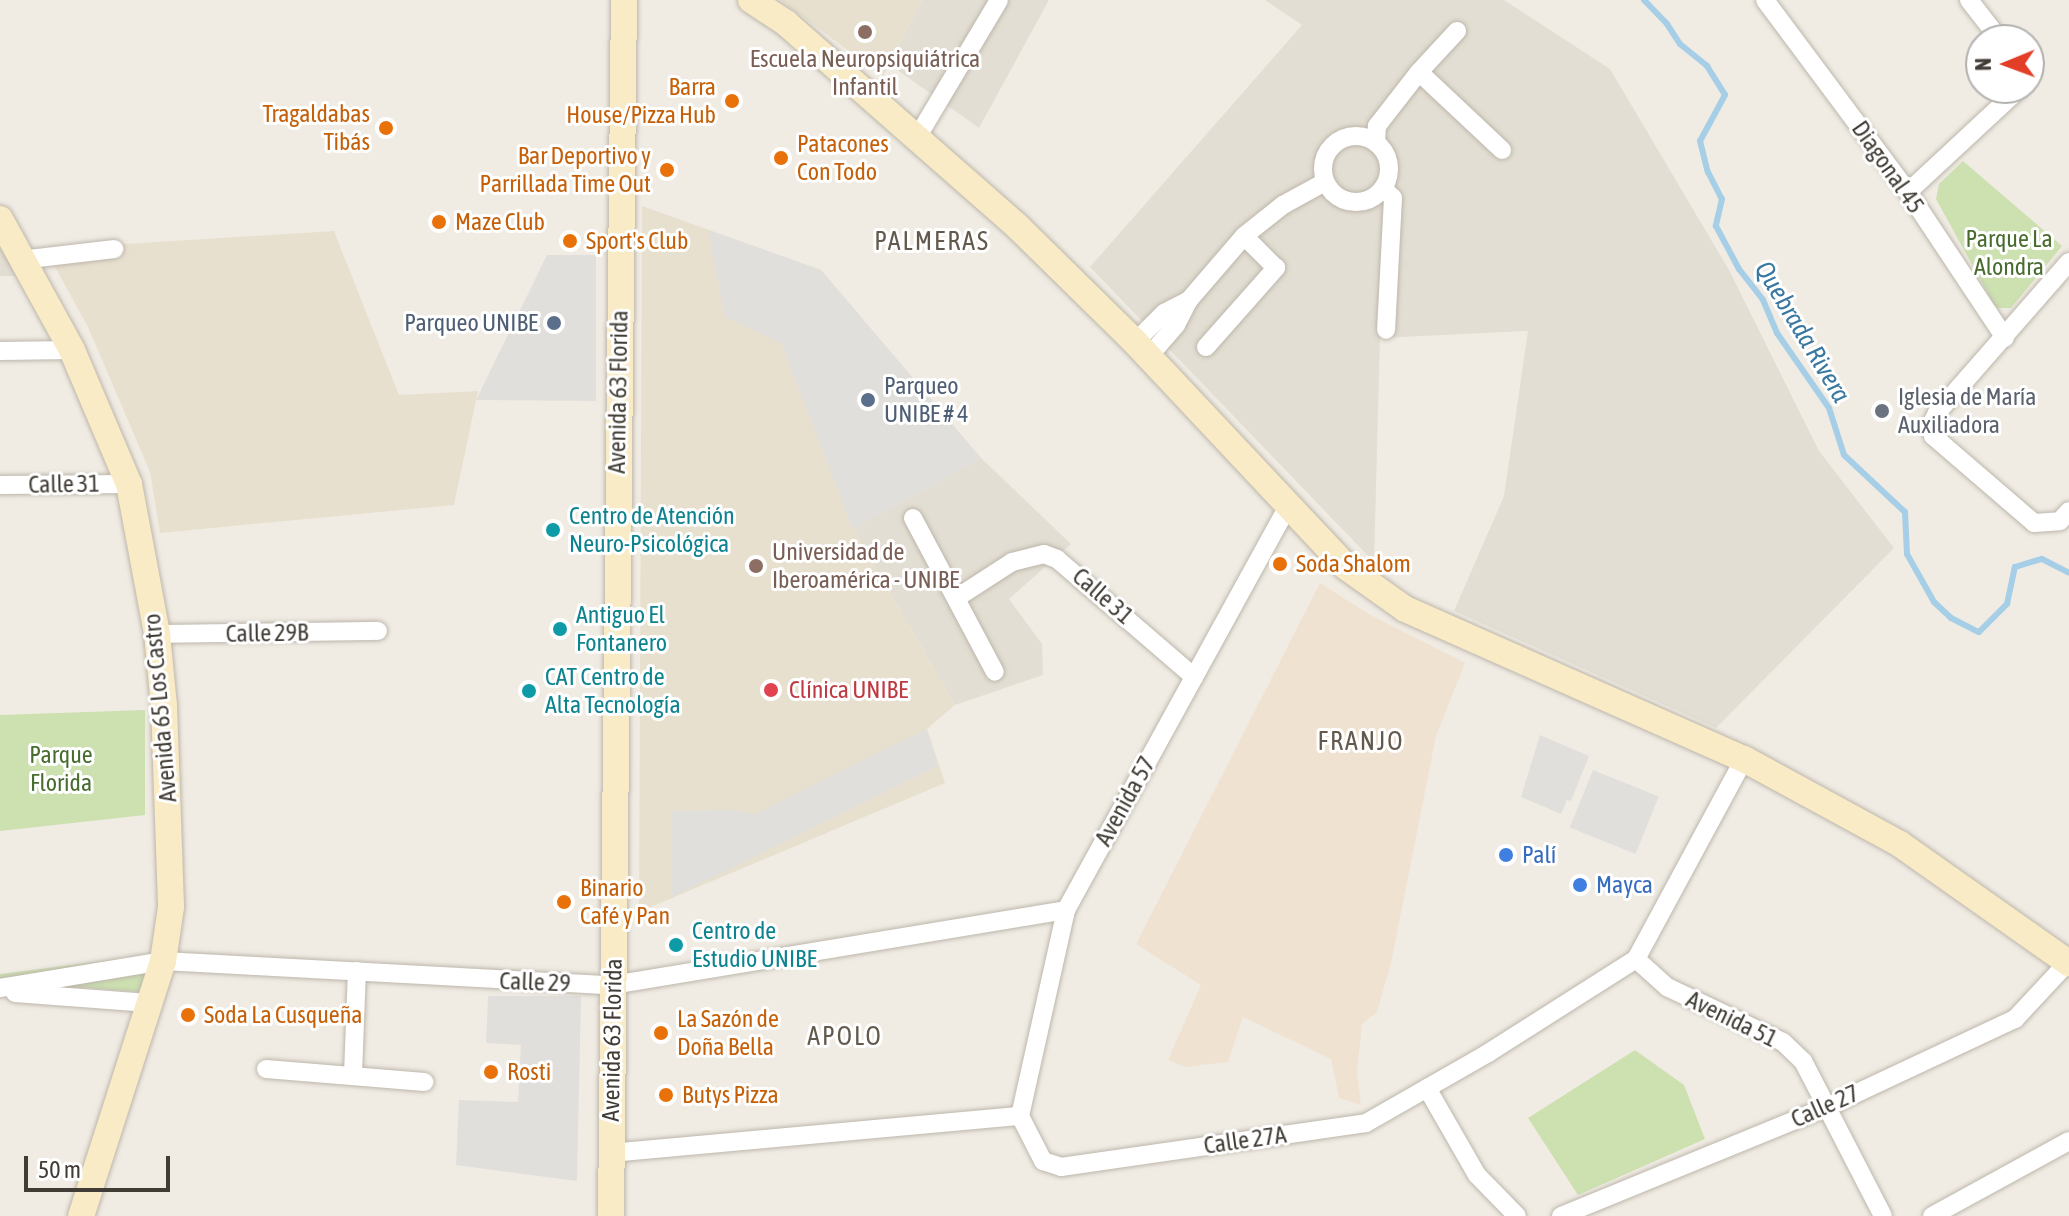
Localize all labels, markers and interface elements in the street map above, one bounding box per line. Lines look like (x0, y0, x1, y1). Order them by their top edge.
marker: Escuela Neuropsiquiátrica Infantil (856, 23, 874, 41)
north arrow (1965, 24, 2045, 104)
place label: Escuela Neuropsiquiátrica Infantil (750, 45, 980, 101)
text: N (1970, 58, 1996, 71)
place label: Barra House/Pizza Hub (566, 73, 716, 129)
marker: Barra House/Pizza Hub (723, 92, 741, 110)
place label: Tragaldabas Tibás (262, 100, 370, 156)
street label: Diagonal 45 (1846, 115, 1930, 219)
marker: Tragaldabas Tibás (377, 119, 395, 137)
place label: Patacones Con Todo (797, 130, 889, 186)
place label: Bar Deportivo y Parrillada Time Out (480, 142, 651, 198)
marker: Patacones Con Todo (772, 149, 790, 167)
marker: Bar Deportivo y Parrillada Time Out (658, 161, 676, 179)
place label: Maze Club (455, 208, 545, 236)
marker: Maze Club (430, 213, 448, 231)
park label: Parque La Alondra (1965, 225, 2053, 281)
district label: PALMERAS (874, 226, 990, 258)
place label: Sport's Club (586, 227, 688, 255)
marker: Sport's Club (561, 232, 579, 250)
water label: Quebrada Rivera (1748, 256, 1856, 408)
place label: Parqueo UNIBE (404, 309, 538, 337)
street label: Avenida 63 Florida (602, 310, 634, 474)
marker: Parqueo UNIBE (545, 314, 563, 332)
place label: Parqueo UNIBE # 4 (884, 372, 968, 428)
place label: Iglesia de María Auxiliadora (1898, 383, 2036, 439)
marker: Parqueo UNIBE # 4 (859, 391, 877, 409)
marker: Iglesia de María Auxiliadora (1873, 402, 1891, 420)
street label: Calle 31 (28, 469, 100, 499)
place label: Centro de Atención Neuro-Psicológica (569, 502, 735, 558)
marker: Centro de Atención Neuro-Psicológica (544, 521, 562, 539)
place label: Universidad de Iberoamérica - UNIBE (772, 538, 959, 594)
place label: Soda Shalom (1296, 550, 1411, 578)
marker: Soda Shalom (1271, 555, 1289, 573)
marker: Universidad de Iberoamérica - UNIBE (747, 557, 765, 575)
street label: Calle 31 (1067, 562, 1139, 630)
place label: Antiguo El Fontanero (576, 601, 667, 657)
street label: Avenida 65 Los Castro (137, 613, 183, 803)
street label: Calle 29B (225, 618, 309, 648)
marker: Antiguo El Fontanero (551, 620, 569, 638)
place label: CAT Centro de Alta Tecnología (545, 663, 681, 719)
place label: Clínica UNIBE (789, 676, 908, 704)
marker: Clínica UNIBE (760, 679, 782, 701)
marker: CAT Centro de Alta Tecnología (520, 682, 538, 700)
district label: FRANJO (1317, 726, 1405, 758)
park label: Parque Florida (29, 741, 93, 797)
street label: Avenida 57 (1089, 751, 1161, 851)
place label: Palí (1522, 841, 1556, 869)
marker: Palí (1497, 846, 1515, 864)
place label: Mayca (1596, 871, 1653, 899)
place label: Binario Café y Pan (580, 874, 670, 930)
marker: Mayca (1571, 876, 1589, 894)
marker: Binario Café y Pan (555, 893, 573, 911)
place label: Centro de Estudio UNIBE (692, 917, 817, 973)
marker: Centro de Estudio UNIBE (667, 936, 685, 954)
street label: Avenida 63 Florida (596, 958, 628, 1122)
street label: Calle 29 (499, 966, 571, 998)
street label: Avenida 51 (1682, 985, 1782, 1053)
place label: Soda La Cusqueña (204, 1001, 362, 1029)
place label: La Sazón de Doña Bella (677, 1005, 779, 1061)
marker: Soda La Cusqueña (179, 1006, 197, 1024)
district label: APOLO (807, 1021, 883, 1053)
marker: La Sazón de Doña Bella (652, 1024, 670, 1042)
place label: Rosti (507, 1058, 551, 1086)
marker: Rosti (482, 1063, 500, 1081)
street label: Calle 27 (1787, 1078, 1863, 1134)
place label: Butys Pizza (682, 1081, 779, 1109)
marker: Butys Pizza (657, 1086, 675, 1104)
street label: Calle 27A (1202, 1120, 1288, 1160)
scale bar (28, 1140, 174, 1190)
text: 50 m (38, 1156, 81, 1183)

